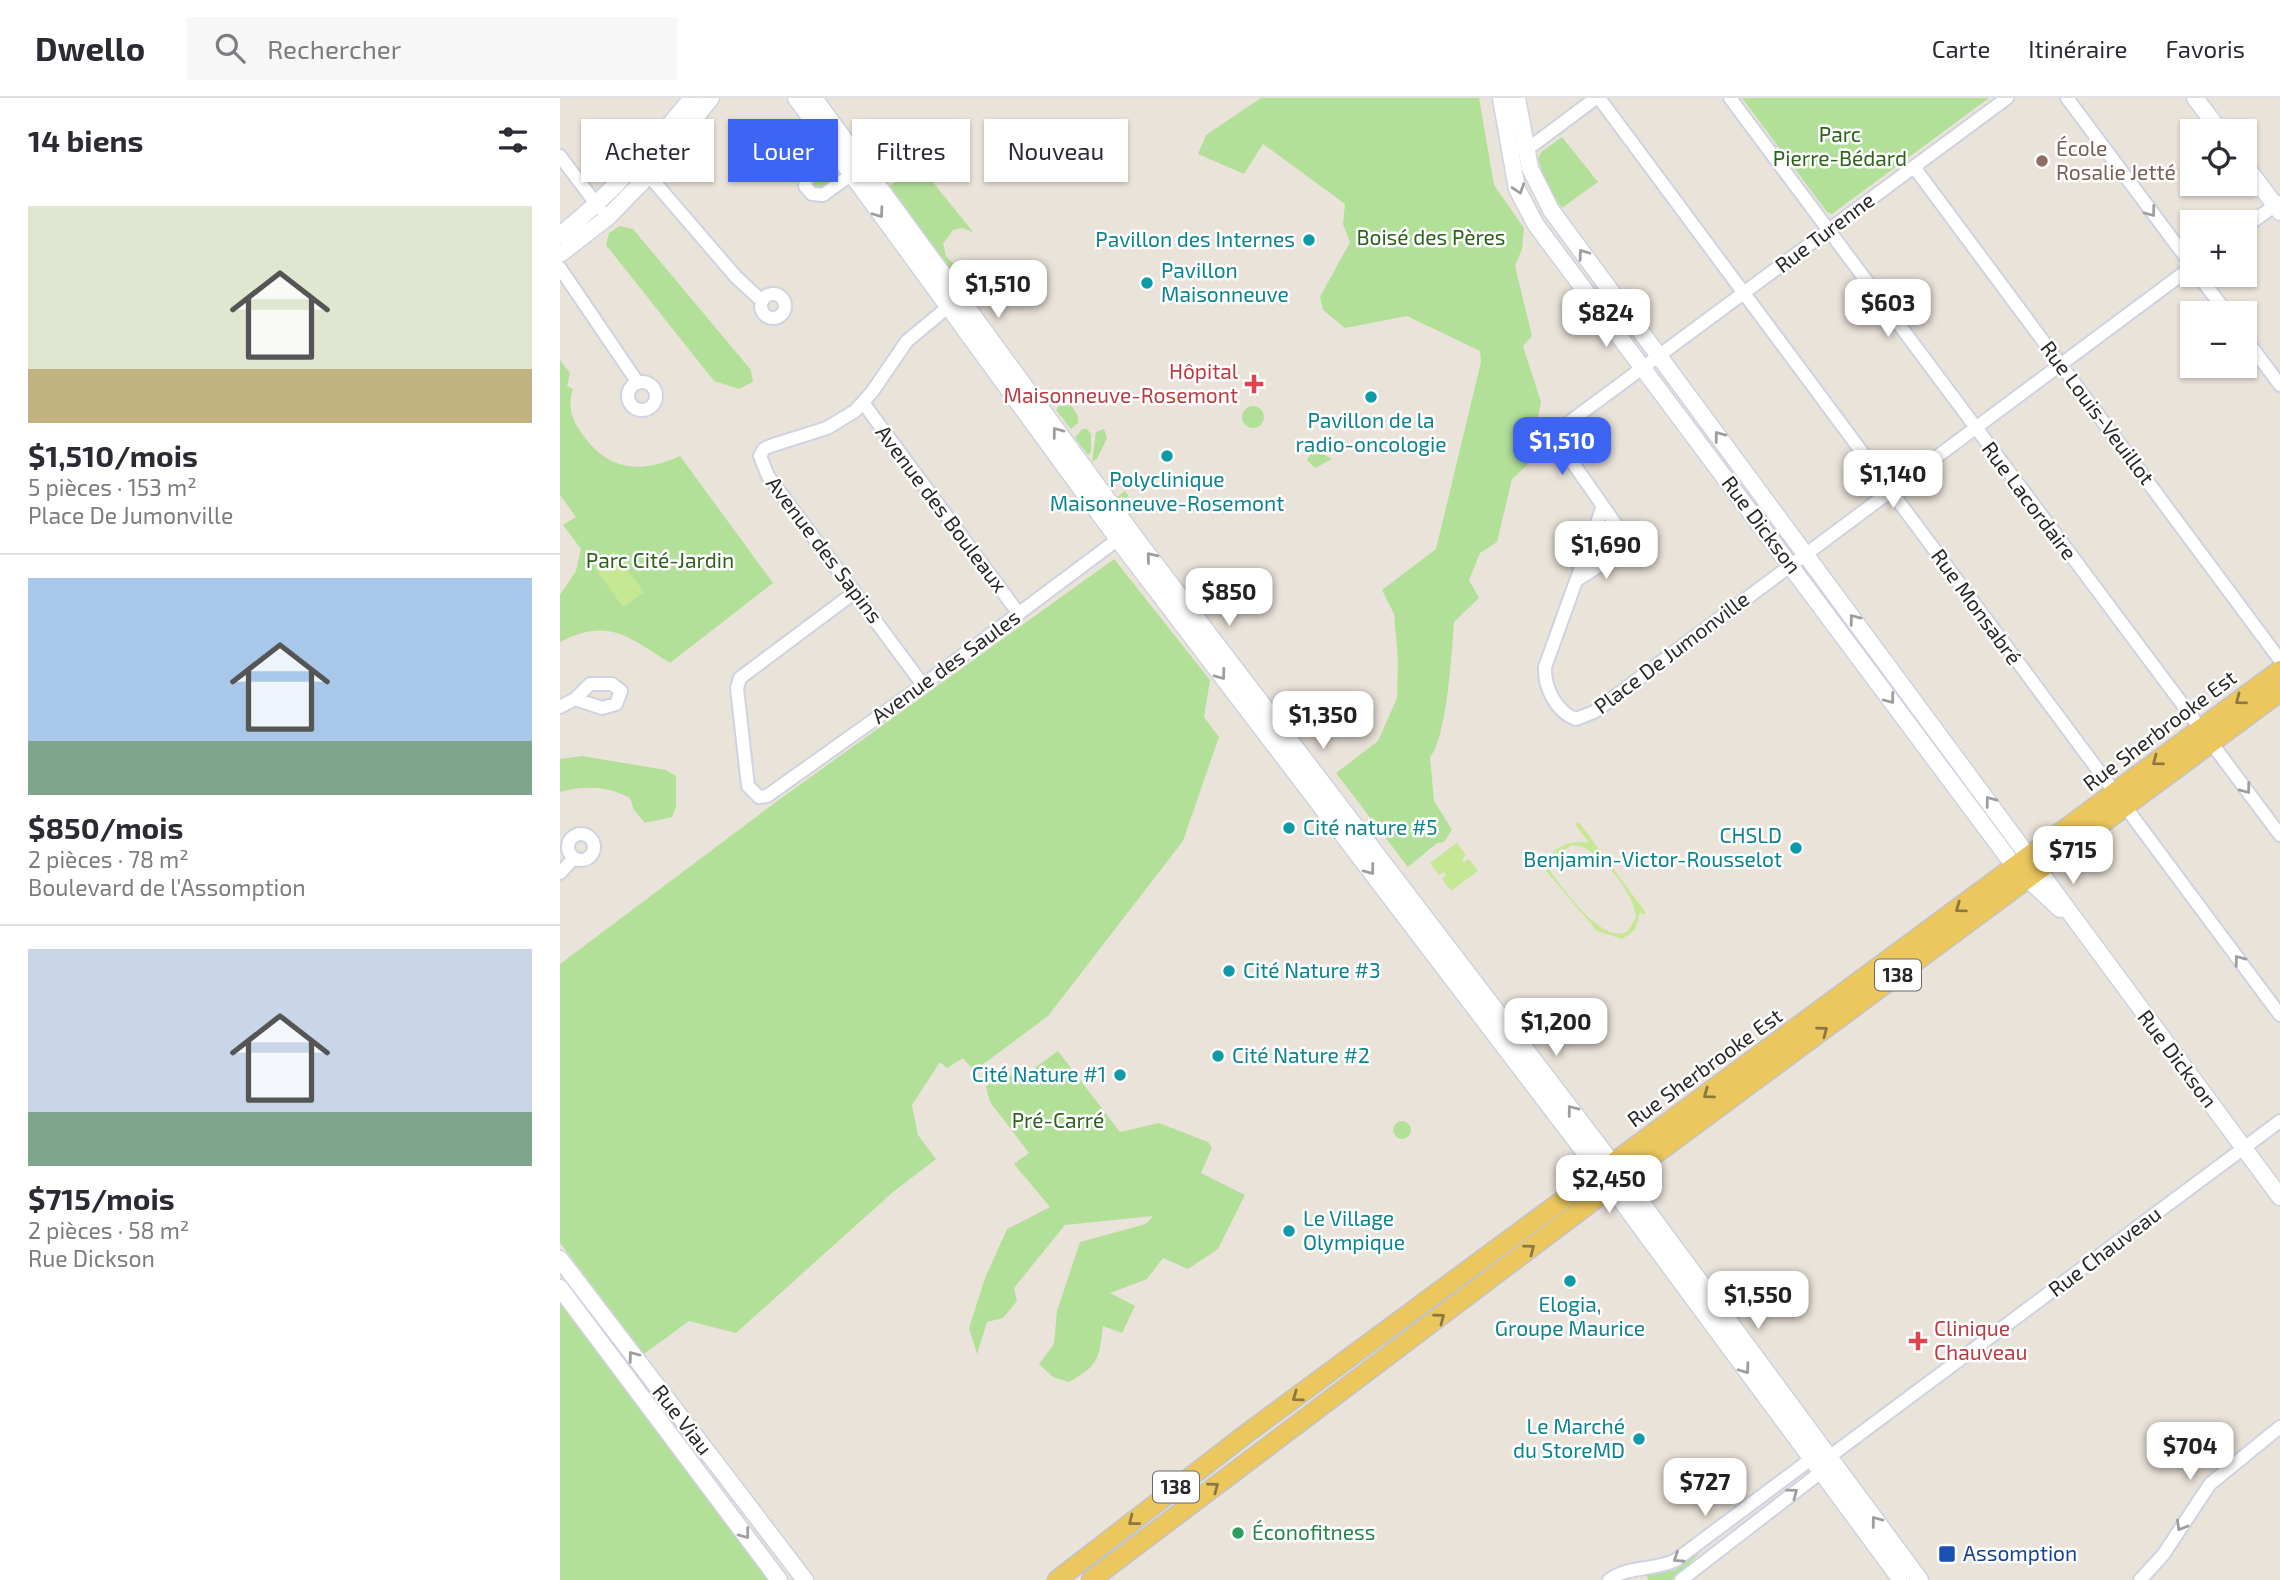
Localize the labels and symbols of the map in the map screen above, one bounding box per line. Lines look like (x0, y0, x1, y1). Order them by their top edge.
park label: Parc Pierre-Bédard (1773, 121, 1907, 170)
place label: École Rosalie Jetté (2056, 135, 2176, 184)
marker: École Rosalie Jetté (2034, 153, 2050, 169)
one-way arrow (1511, 182, 1525, 194)
street label: Rue Turenne (1770, 186, 1879, 277)
one-way arrow (2143, 204, 2156, 217)
one-way arrow (871, 205, 883, 218)
park label: Boisé des Pères (1356, 224, 1506, 249)
place label: Pavillon des Internes (1095, 226, 1295, 251)
marker: Pavillon des Internes (1301, 232, 1317, 248)
one-way arrow (1578, 249, 1591, 262)
place label: Pavillon Maisonneuve (1161, 257, 1289, 306)
pin: $1,510 (941, 260, 1055, 320)
marker: Pavillon Maisonneuve (1139, 275, 1155, 291)
pin: $603 (1847, 280, 1929, 339)
pin: $824 (1565, 289, 1647, 349)
street label: Rue Louis-Veuillot (2036, 335, 2160, 489)
place label: Hôpital Maisonneuve-Rosemont (1004, 358, 1239, 407)
marker: Hôpital Maisonneuve-Rosemont (1244, 374, 1264, 394)
marker: Pavillon de la radio-oncologie (1363, 389, 1379, 405)
place label: Pavillon de la radio-oncologie (1295, 407, 1447, 456)
pin: $1,510 (1505, 418, 1619, 477)
street label: Avenue des Bouleaux (871, 420, 1013, 597)
one-way arrow (1053, 427, 1066, 440)
one-way arrow (1714, 431, 1727, 444)
street label: Rue Lacordaire (1978, 436, 2083, 564)
marker: Polyclinique Maisonneuve-Rosemont (1159, 448, 1175, 464)
pin: $1,140 (1836, 450, 1950, 510)
place label: Polyclinique Maisonneuve-Rosemont (1050, 466, 1284, 515)
street label: Rue Dickson (1717, 470, 1807, 578)
street label: Avenue des Sapins (762, 471, 889, 627)
pin: $1,690 (1549, 522, 1663, 581)
street label: Rue Monsabré (1927, 543, 2028, 669)
park label: Parc Cité-Jardin (586, 547, 734, 572)
one-way arrow (1146, 553, 1159, 565)
pin: $850 (1188, 568, 1270, 628)
street label: Place De Jumonville (1589, 585, 1753, 718)
street label: Avenue des Saules (866, 604, 1024, 728)
one-way arrow (1850, 614, 1863, 626)
street label: Rue Sherbrooke Est (2078, 664, 2241, 796)
one-way arrow (1213, 668, 1226, 680)
one-way arrow (1882, 691, 1895, 703)
pin: $1,350 (1266, 692, 1380, 751)
one-way arrow (2235, 692, 2248, 704)
one-way arrow (2152, 753, 2165, 766)
one-way arrow (2237, 781, 2250, 794)
one-way arrow (1986, 797, 1998, 809)
place label: Cité nature #5 (1303, 814, 1438, 839)
marker: Cité nature #5 (1281, 820, 1297, 836)
place label: CHSLD Benjamin-Victor-Rousselot (1523, 822, 1782, 872)
pin: $715 (2032, 826, 2114, 886)
marker: CHSLD Benjamin-Victor-Rousselot (1788, 840, 1804, 856)
one-way arrow (1362, 862, 1375, 875)
one-way arrow (1955, 899, 1968, 912)
one-way arrow (2235, 955, 2247, 968)
place label: Cité Nature #3 (1243, 957, 1381, 982)
road number: 138 (1875, 960, 1921, 990)
marker: Cité Nature #3 (1221, 963, 1237, 979)
pin: $1,200 (1499, 998, 1613, 1058)
street label: Rue Sherbrooke Est (1622, 1002, 1786, 1131)
street label: Rue Dickson (2133, 1004, 2223, 1112)
one-way arrow (1816, 1027, 1828, 1040)
place label: Cité Nature #2 (1232, 1042, 1370, 1067)
marker: Cité Nature #2 (1210, 1048, 1226, 1064)
place label: Cité Nature #1 (972, 1061, 1106, 1086)
marker: Cité Nature #1 (1112, 1067, 1128, 1083)
one-way arrow (1703, 1086, 1716, 1098)
one-way arrow (1567, 1105, 1580, 1117)
park label: Pré-Carré (1012, 1107, 1104, 1132)
pin: $2,450 (1552, 1156, 1666, 1215)
street label: Rue Chauveau (2043, 1200, 2165, 1301)
place label: Le Village Olympique (1303, 1205, 1405, 1254)
marker: Le Village Olympique (1281, 1223, 1297, 1239)
one-way arrow (1522, 1245, 1535, 1258)
pin: $1,550 (1701, 1272, 1815, 1331)
marker: Elogia, Groupe Maurice (1562, 1273, 1578, 1289)
place label: Elogia, Groupe Maurice (1495, 1291, 1645, 1340)
one-way arrow (1432, 1313, 1445, 1326)
place label: Clinique Chauveau (1934, 1315, 2027, 1364)
marker: Clinique Chauveau (1908, 1331, 1928, 1351)
one-way arrow (629, 1351, 641, 1363)
one-way arrow (1737, 1361, 1750, 1374)
street label: Rue Viau (648, 1379, 718, 1459)
one-way arrow (1292, 1389, 1304, 1401)
place label: Le Marché du StoreMD (1513, 1413, 1625, 1462)
pin: $704 (2149, 1422, 2231, 1482)
marker: Le Marché du StoreMD (1631, 1431, 1647, 1447)
pin: $727 (1664, 1458, 1746, 1518)
road number: 138 (1153, 1471, 1199, 1502)
one-way arrow (1206, 1482, 1218, 1495)
one-way arrow (1785, 1489, 1797, 1502)
one-way arrow (1129, 1512, 1141, 1525)
one-way arrow (1872, 1516, 1884, 1528)
one-way arrow (2176, 1518, 2189, 1531)
place label: Éconofitness (1252, 1519, 1375, 1544)
marker: Éconofitness (1230, 1525, 1246, 1541)
one-way arrow (737, 1526, 749, 1539)
place label: Assomption (1963, 1540, 2077, 1565)
marker: Assomption (1937, 1544, 1957, 1564)
one-way arrow (1672, 1550, 1685, 1563)

